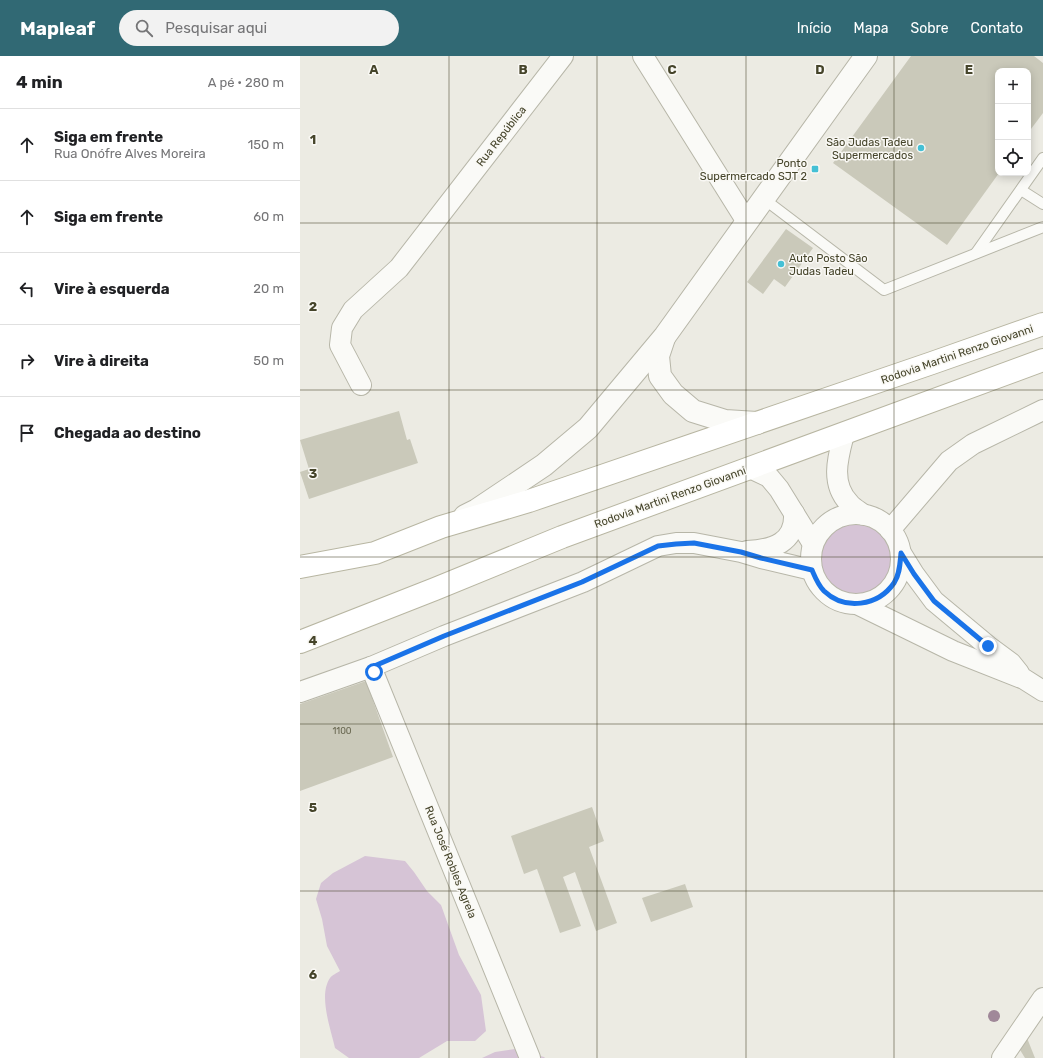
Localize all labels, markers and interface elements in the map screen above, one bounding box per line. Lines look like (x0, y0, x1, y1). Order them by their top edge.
search box (119, 10, 399, 46)
text: Mapleaf (20, 17, 95, 40)
icon: search (133, 17, 155, 39)
text: Pesquisar aqui (165, 19, 267, 37)
text: Início (797, 20, 832, 37)
text: Mapa (854, 20, 889, 37)
text: Sobre (911, 20, 949, 37)
text: Contato (971, 20, 1023, 37)
text: A (369, 62, 379, 77)
text: B (518, 62, 528, 77)
text: C (667, 62, 677, 77)
text: D (815, 62, 825, 77)
text: E (965, 62, 973, 77)
map controls (995, 68, 1031, 176)
button: + (995, 68, 1031, 104)
text: 4 min (16, 72, 63, 92)
text: A pé · 280 m (208, 75, 284, 90)
street label: Rua República (474, 104, 529, 169)
button: − (995, 104, 1031, 140)
text: Siga em frente (54, 128, 163, 146)
text: 1 (310, 132, 316, 147)
icon: ahead (16, 134, 38, 156)
place label: São Judas Tadeu Supermercados (826, 136, 913, 162)
text: 150 m (248, 137, 284, 152)
button: locate (995, 140, 1031, 176)
marker: São Judas Tadeu Supermercados (916, 143, 926, 153)
text: Rua Onófre Alves Moreira (54, 146, 206, 161)
place label: Ponto Supermercado SJT 2 (700, 157, 807, 183)
marker: Ponto Supermercado SJT 2 (810, 164, 820, 174)
icon: ahead (16, 206, 38, 228)
text: Siga em frente (54, 208, 163, 226)
text: 60 m (253, 209, 284, 224)
place label: Auto Posto São Judas Tadeu (789, 252, 868, 278)
marker: Auto Posto São Judas Tadeu (776, 259, 786, 269)
icon: left (16, 278, 38, 300)
text: Vire à esquerda (54, 280, 170, 298)
text: 20 m (253, 281, 284, 296)
text: 2 (309, 299, 317, 314)
street label: Rodovia Martini Renzo Giovanni (879, 322, 1035, 387)
icon: right (16, 350, 38, 372)
text: Vire à direita (54, 352, 149, 370)
text: 50 m (253, 353, 284, 368)
icon: arrive (16, 422, 38, 444)
text: Chegada ao destino (54, 424, 201, 442)
street label: Rodovia Martini Renzo Giovanni (593, 464, 748, 531)
text: 3 (309, 466, 318, 481)
text: 4 (309, 633, 318, 648)
route end (979, 637, 997, 655)
route start (365, 663, 383, 681)
house number: 1100 (332, 726, 352, 736)
text: 5 (309, 800, 317, 815)
street label: Rua José Robles Agrela (422, 804, 479, 920)
text: 6 (309, 967, 318, 982)

